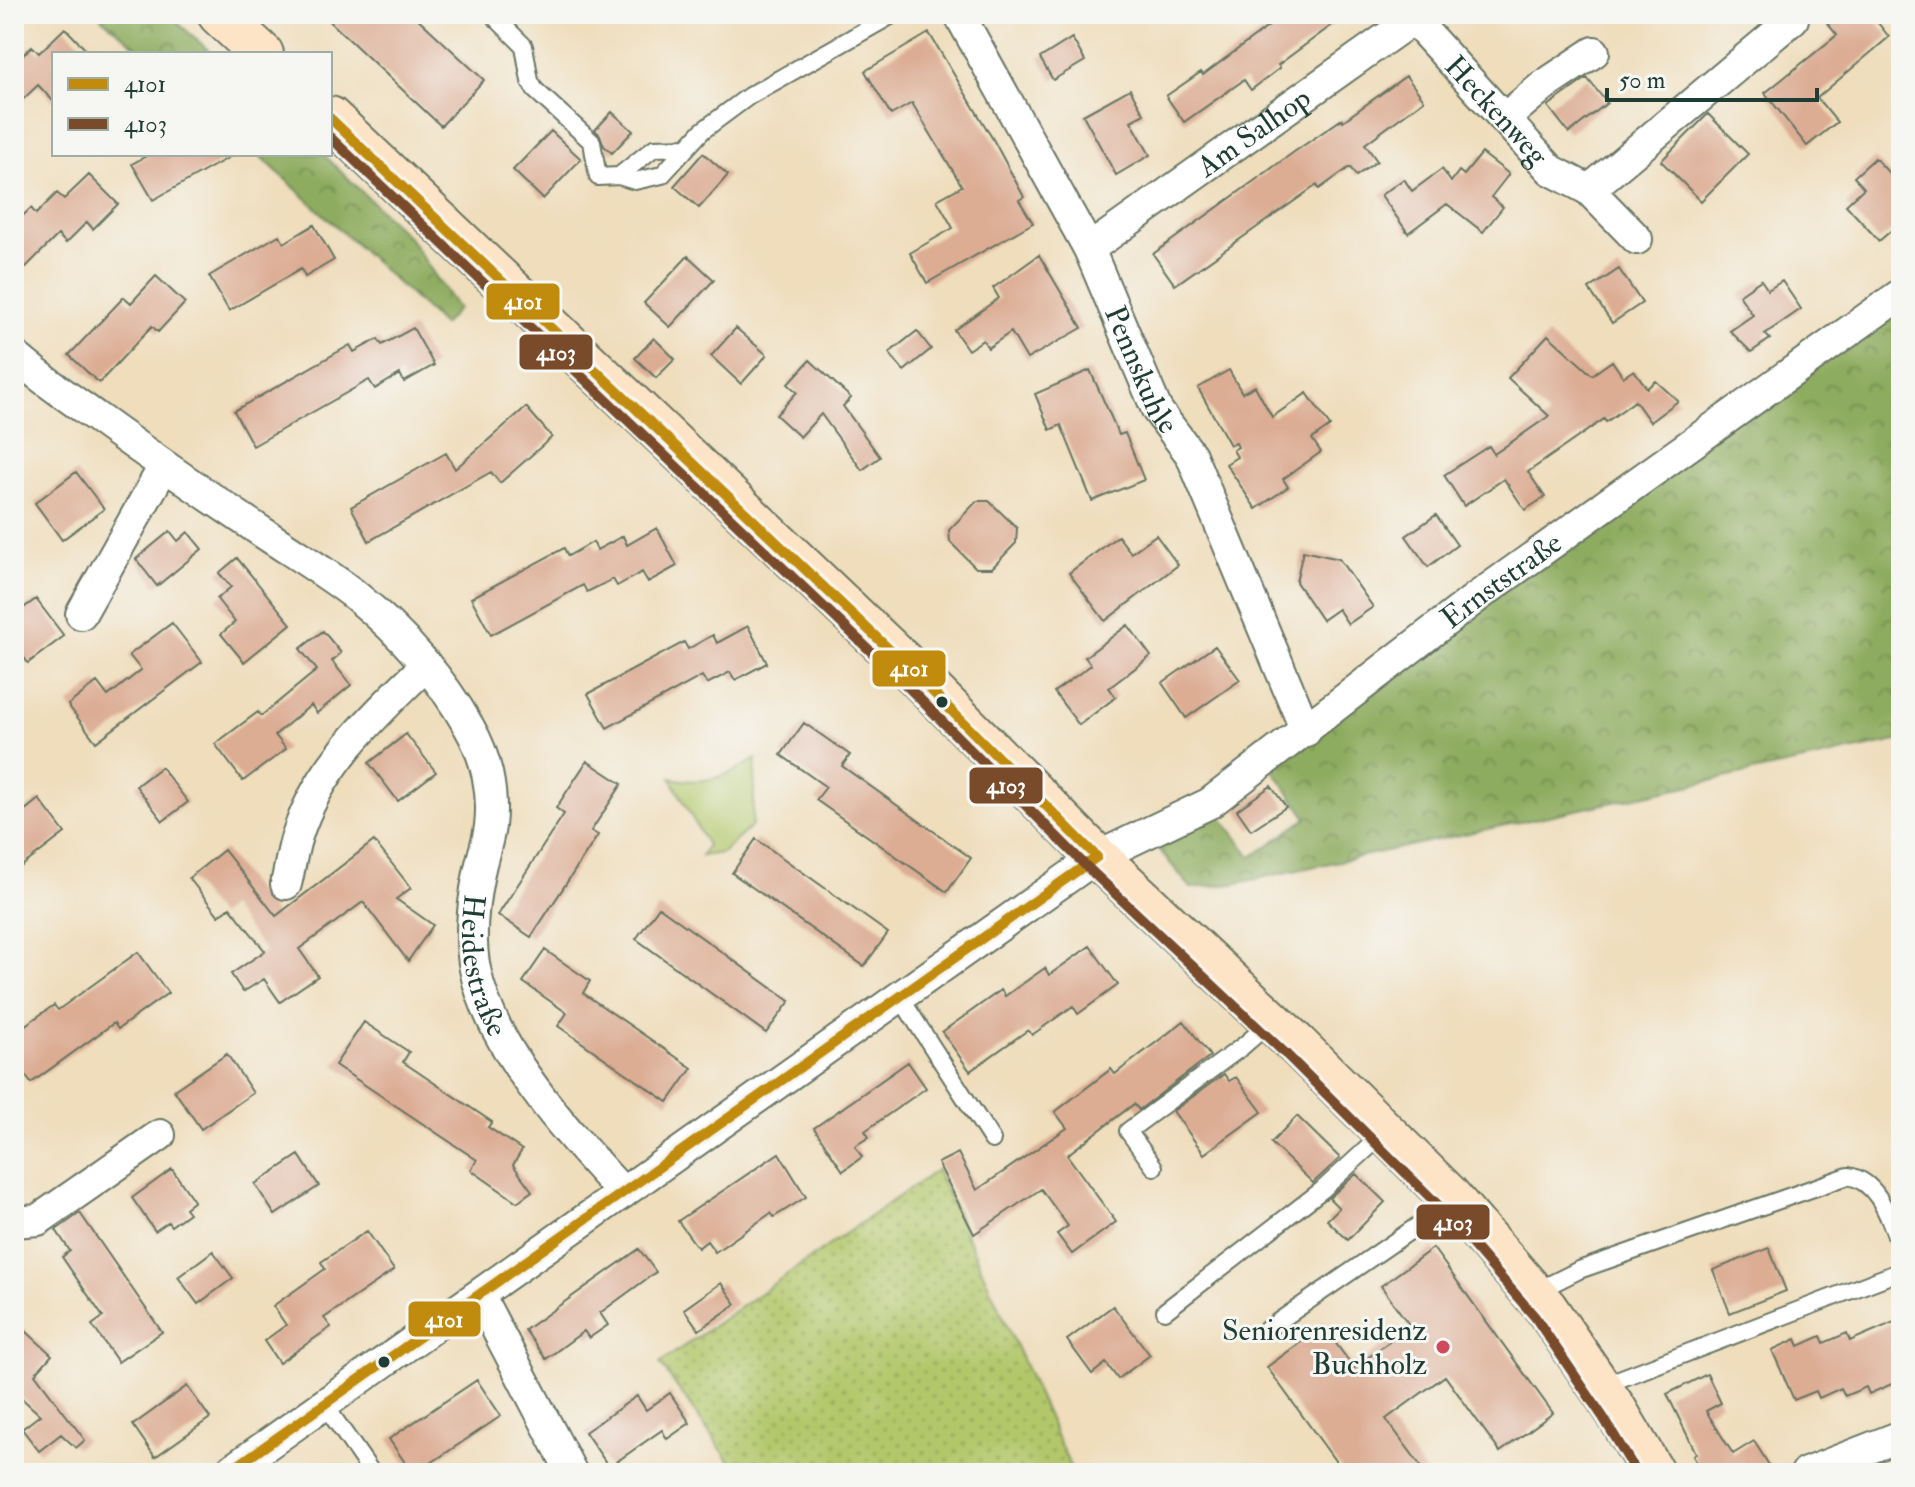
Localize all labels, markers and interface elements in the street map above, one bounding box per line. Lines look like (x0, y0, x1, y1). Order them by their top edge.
street label: Heckenweg (1437, 48, 1557, 174)
legend (52, 52, 332, 156)
scale bar (1607, 52, 1817, 102)
text: 50 m (1619, 65, 1666, 96)
text: 4101 (124, 69, 166, 100)
street label: Am Salhop (1189, 79, 1318, 186)
text: 4103 (124, 109, 167, 140)
line badge: 4101 (485, 282, 561, 321)
text: 4101 (503, 288, 542, 316)
street label: Pennskuhle (1097, 300, 1187, 441)
line badge: 4103 (518, 333, 594, 371)
text: 4103 (535, 339, 576, 367)
street label: Ernststraße (1433, 524, 1569, 637)
line badge: 4101 (871, 649, 947, 688)
text: 4101 (889, 655, 928, 683)
unlabelled marker (934, 694, 950, 710)
line badge: 4103 (968, 766, 1044, 805)
text: 4103 (985, 772, 1026, 800)
street label: Heidestraße (453, 893, 516, 1042)
line badge: 4103 (1415, 1203, 1491, 1241)
text: 4103 (1432, 1209, 1473, 1237)
line badge: 4101 (407, 1300, 482, 1338)
text: 4101 (424, 1306, 463, 1334)
place label: Seniorenresidenz Buchholz (1222, 1312, 1427, 1383)
marker: Seniorenresidenz Buchholz (1434, 1338, 1452, 1356)
unlabelled marker (376, 1354, 392, 1370)

